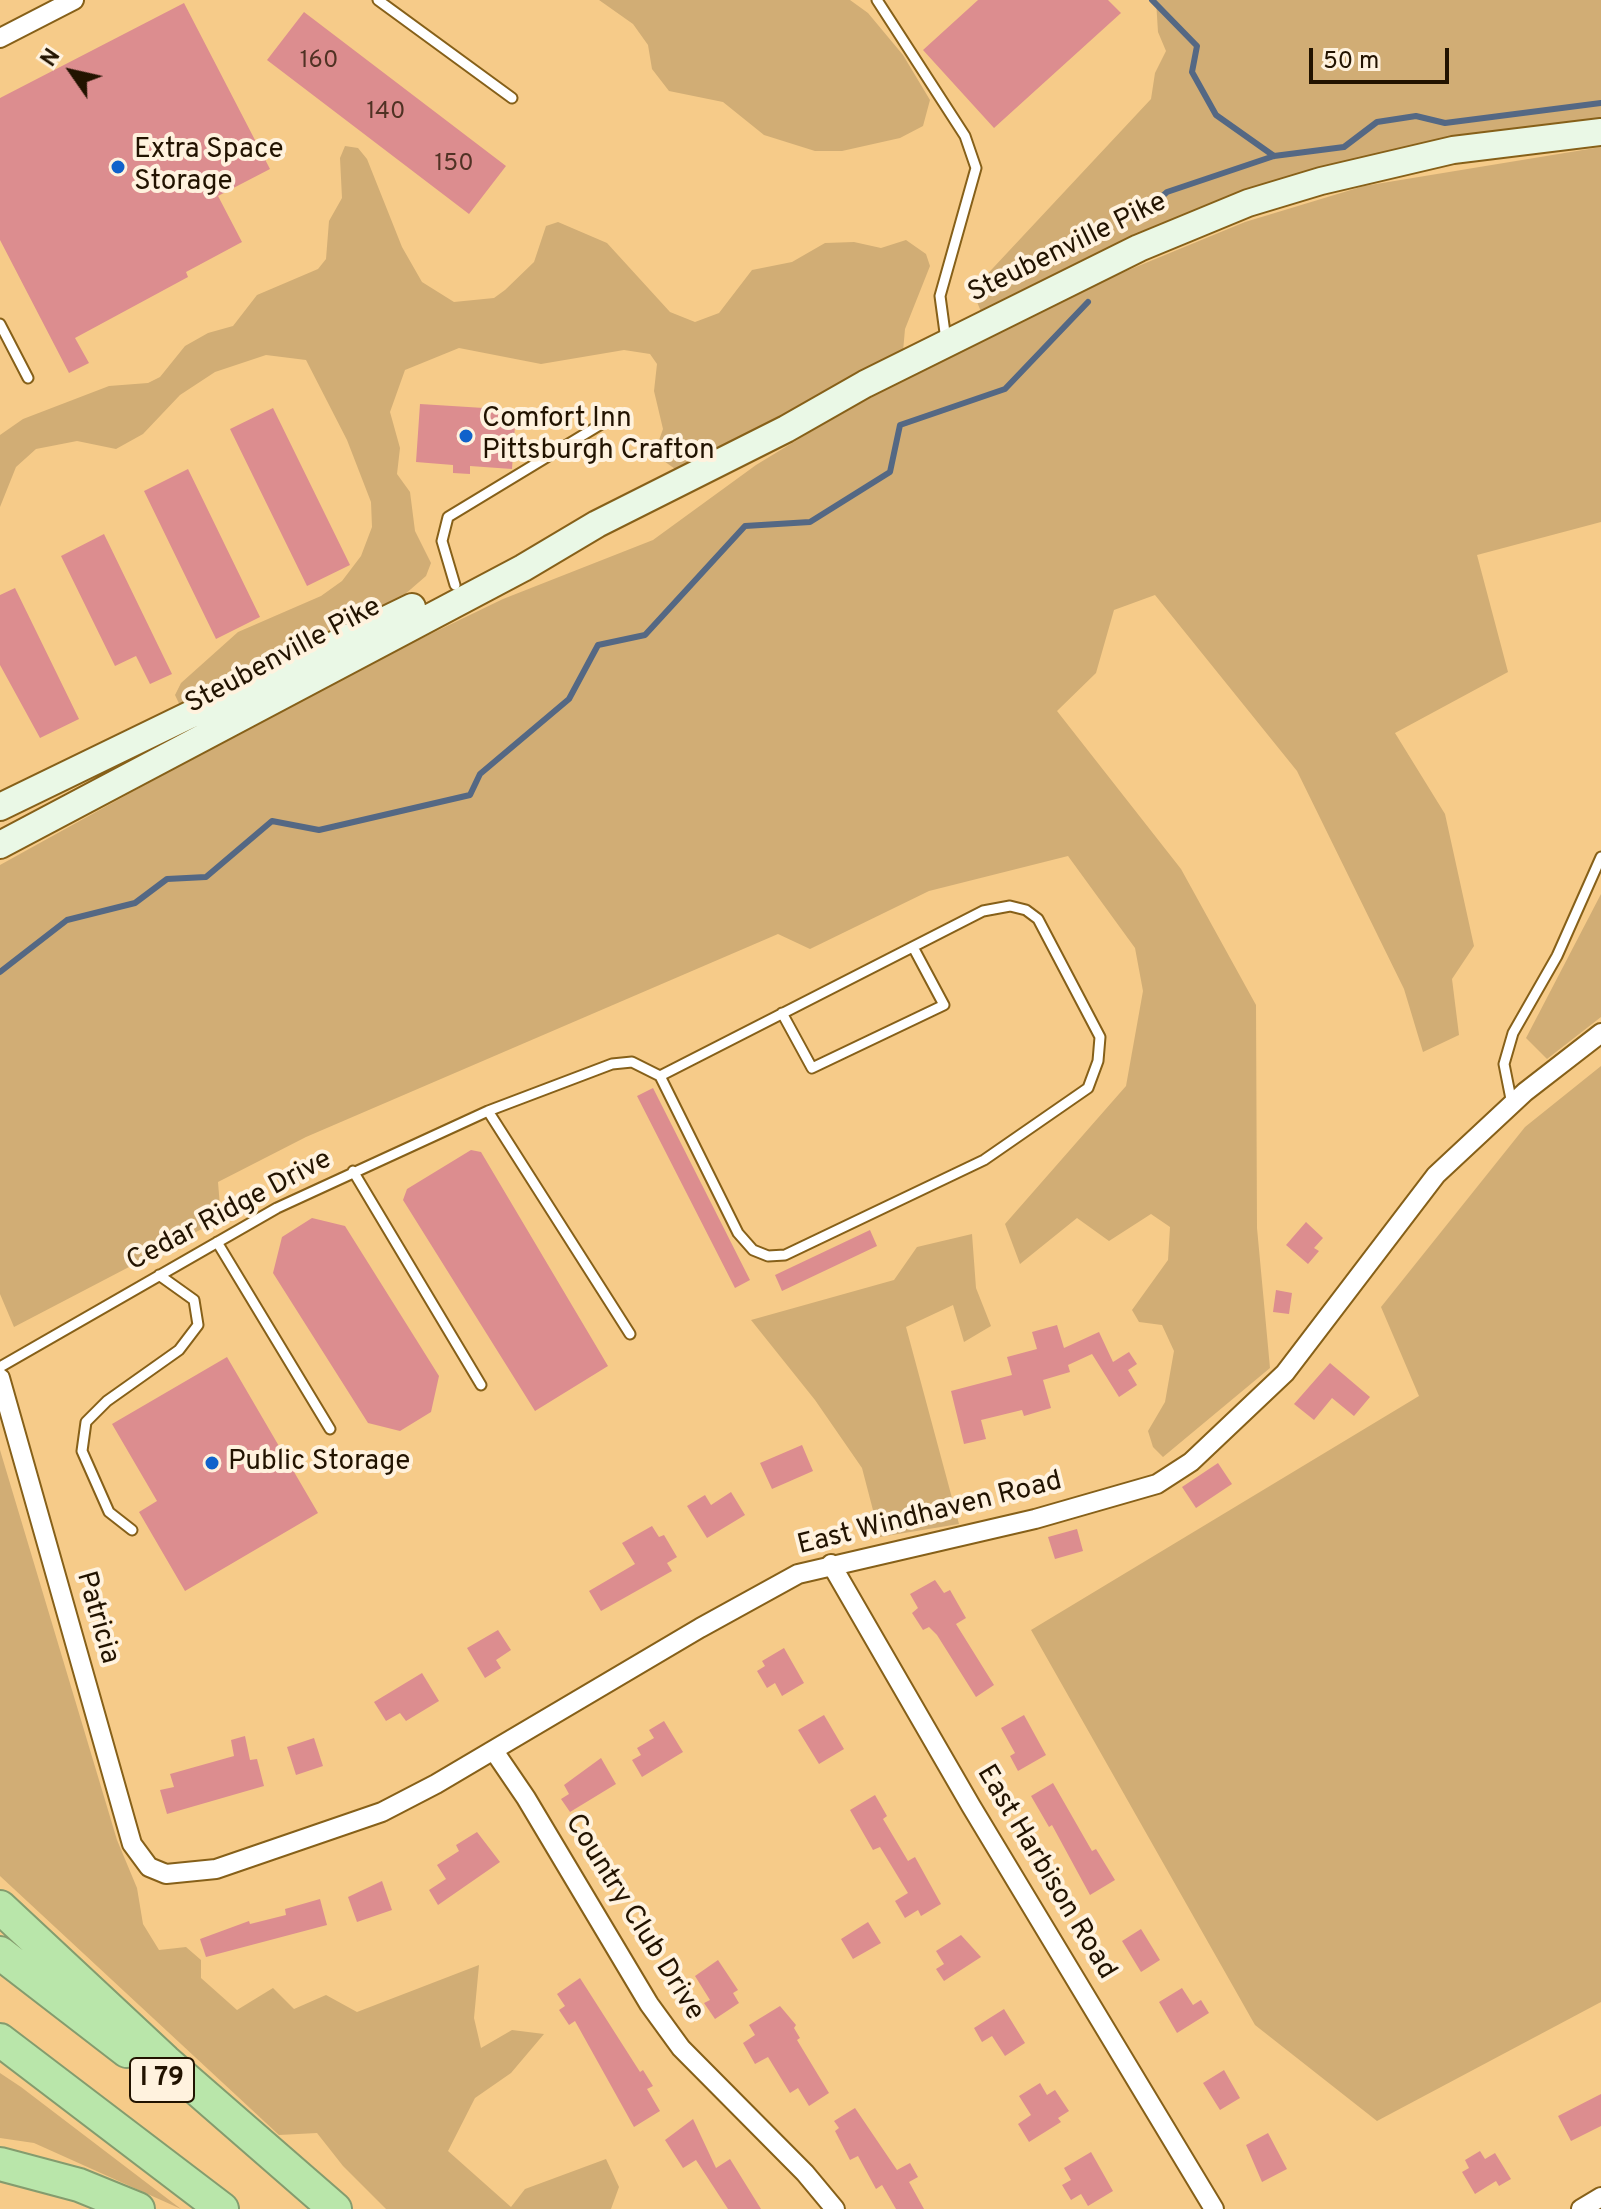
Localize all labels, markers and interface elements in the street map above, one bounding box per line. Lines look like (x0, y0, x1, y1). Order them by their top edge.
north arrow (32, 32, 112, 112)
scale bar (1313, 32, 1453, 82)
text: N (36, 44, 67, 72)
text: 50 m (1323, 47, 1379, 77)
house number: 160 (300, 48, 338, 76)
house number: 140 (367, 99, 405, 127)
place label: Extra Space Storage (134, 134, 283, 200)
house number: 150 (434, 151, 474, 179)
marker: Extra Space Storage (109, 158, 127, 176)
street label: Steubenville Pike (963, 186, 1173, 312)
place label: Comfort Inn Pittsburgh Crafton (482, 403, 715, 469)
marker: Comfort Inn Pittsburgh Crafton (457, 427, 475, 445)
street label: Steubenville Pike (181, 591, 387, 723)
street label: Cedar Ridge Drive (122, 1144, 338, 1280)
place label: Public Storage (228, 1446, 410, 1480)
marker: Public Storage (203, 1454, 221, 1472)
street label: East Windhaven Road (794, 1466, 1066, 1564)
street label: Patricia (67, 1568, 125, 1668)
street label: East Harbison Road (968, 1760, 1122, 1986)
street label: Country Club Drive (556, 1809, 710, 2027)
road number: I 79 (130, 2058, 194, 2102)

